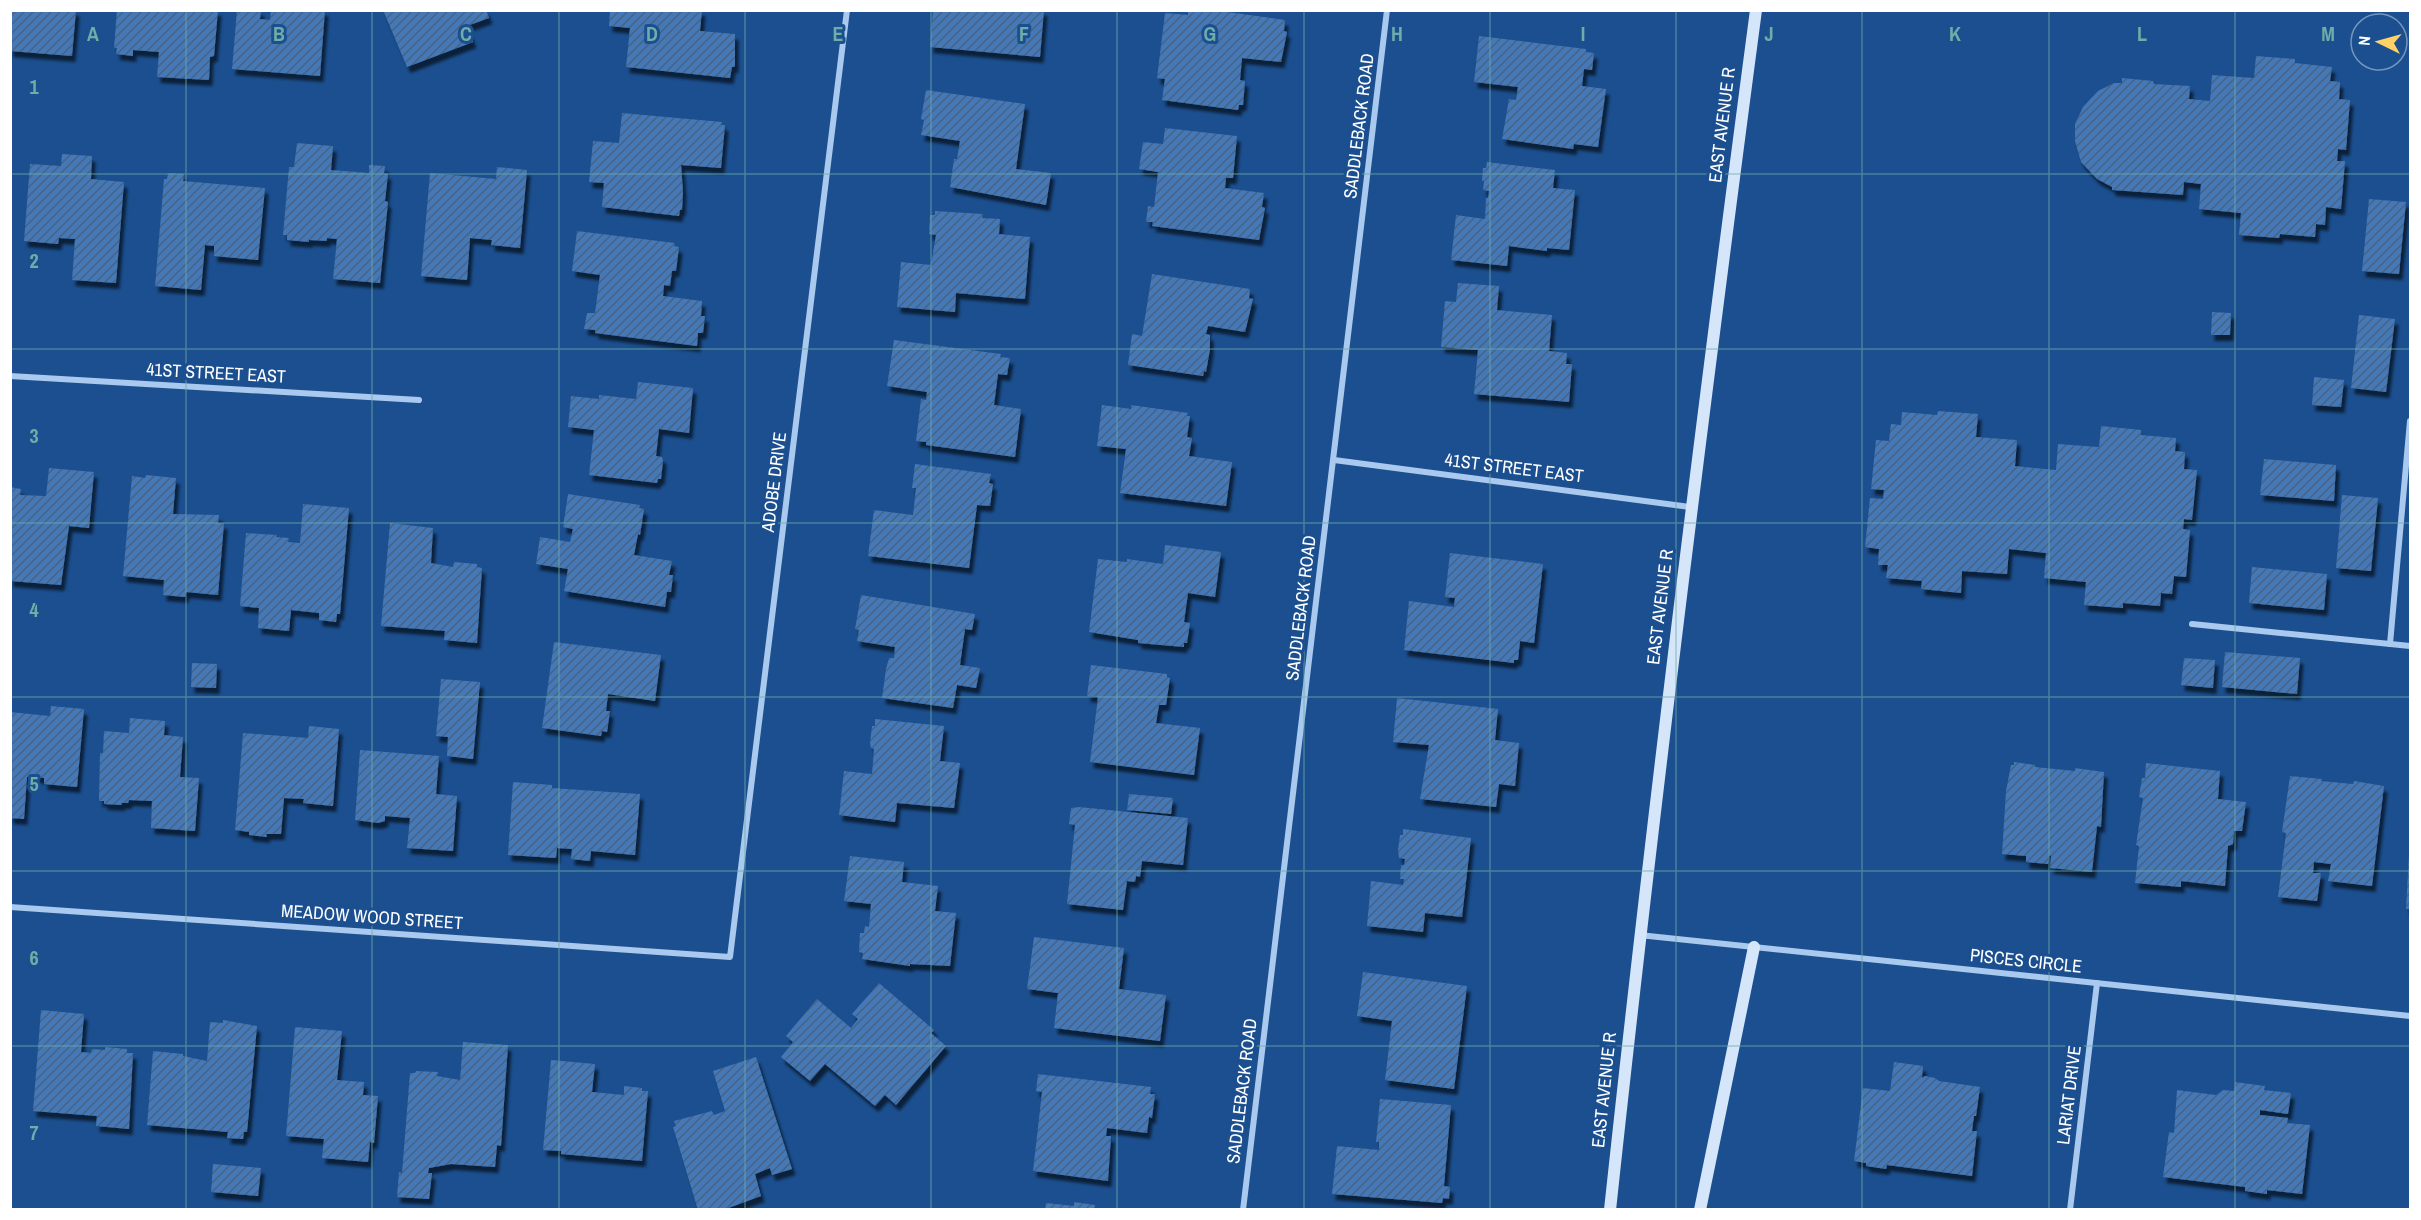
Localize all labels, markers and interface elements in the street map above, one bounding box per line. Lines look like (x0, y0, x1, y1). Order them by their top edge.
north arrow (2349, 12, 2409, 72)
text: A (87, 20, 99, 47)
text: B (273, 20, 285, 47)
text: C (460, 20, 472, 47)
text: D (646, 20, 658, 47)
text: E (833, 20, 844, 47)
text: F (1019, 20, 1029, 47)
text: G (1204, 20, 1216, 47)
text: H (1391, 20, 1403, 47)
text: I (1581, 20, 1585, 47)
text: J (1764, 20, 1774, 47)
text: K (1949, 20, 1961, 47)
text: L (2137, 20, 2147, 47)
text: M (2321, 20, 2335, 47)
text: N (2353, 35, 2375, 46)
street label: SADDLEBACK ROAD (1337, 52, 1380, 200)
street label: EAST AVENUE R (1702, 66, 1741, 184)
text: 1 (29, 73, 39, 100)
text: 2 (29, 247, 39, 274)
street label: 41ST STREET EAST (146, 356, 286, 389)
text: 3 (29, 422, 39, 449)
street label: ADOBE DRIVE (755, 430, 792, 535)
street label: 41ST STREET EAST (1443, 447, 1585, 488)
street label: SADDLEBACK ROAD (1279, 534, 1322, 682)
street label: EAST AVENUE R (1640, 548, 1679, 666)
text: 4 (29, 596, 39, 623)
text: 5 (29, 770, 39, 797)
street label: MEADOW WOOD STREET (280, 898, 464, 935)
street label: PISCES CIRCLE (1969, 942, 2083, 979)
text: 6 (29, 944, 39, 971)
street label: SADDLEBACK ROAD (1220, 1017, 1263, 1165)
street label: EAST AVENUE R (1585, 1031, 1622, 1149)
street label: LARIAT DRIVE (2050, 1044, 2087, 1146)
text: 7 (29, 1119, 39, 1146)

